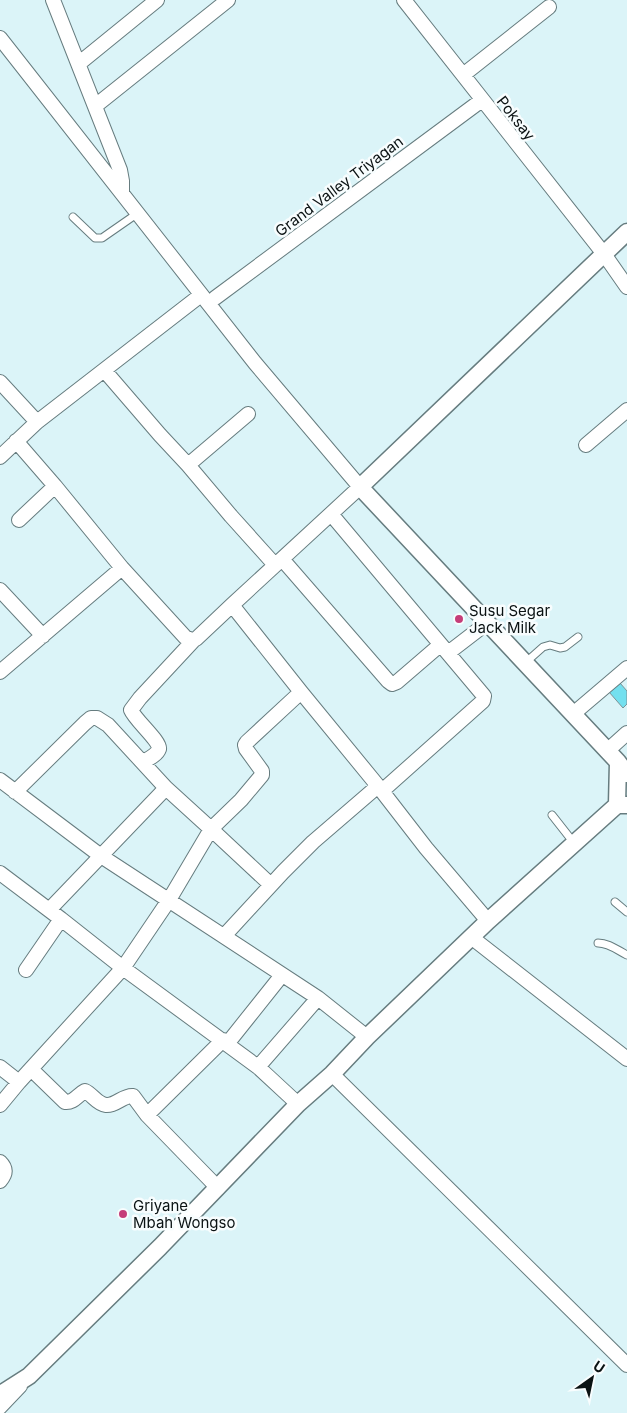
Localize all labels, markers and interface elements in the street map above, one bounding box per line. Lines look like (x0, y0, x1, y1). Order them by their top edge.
street label: Poksay (493, 92, 540, 144)
street label: Grand Valley Triyagan (271, 132, 407, 240)
place label: Susu Segar Jack Milk (469, 601, 550, 637)
marker: Susu Segar Jack Milk (453, 613, 465, 625)
place label: Griyane Mbah Wongso (133, 1196, 235, 1232)
marker: Griyane Mbah Wongso (117, 1208, 129, 1220)
north arrow (567, 1353, 617, 1403)
text: U (590, 1357, 608, 1377)

